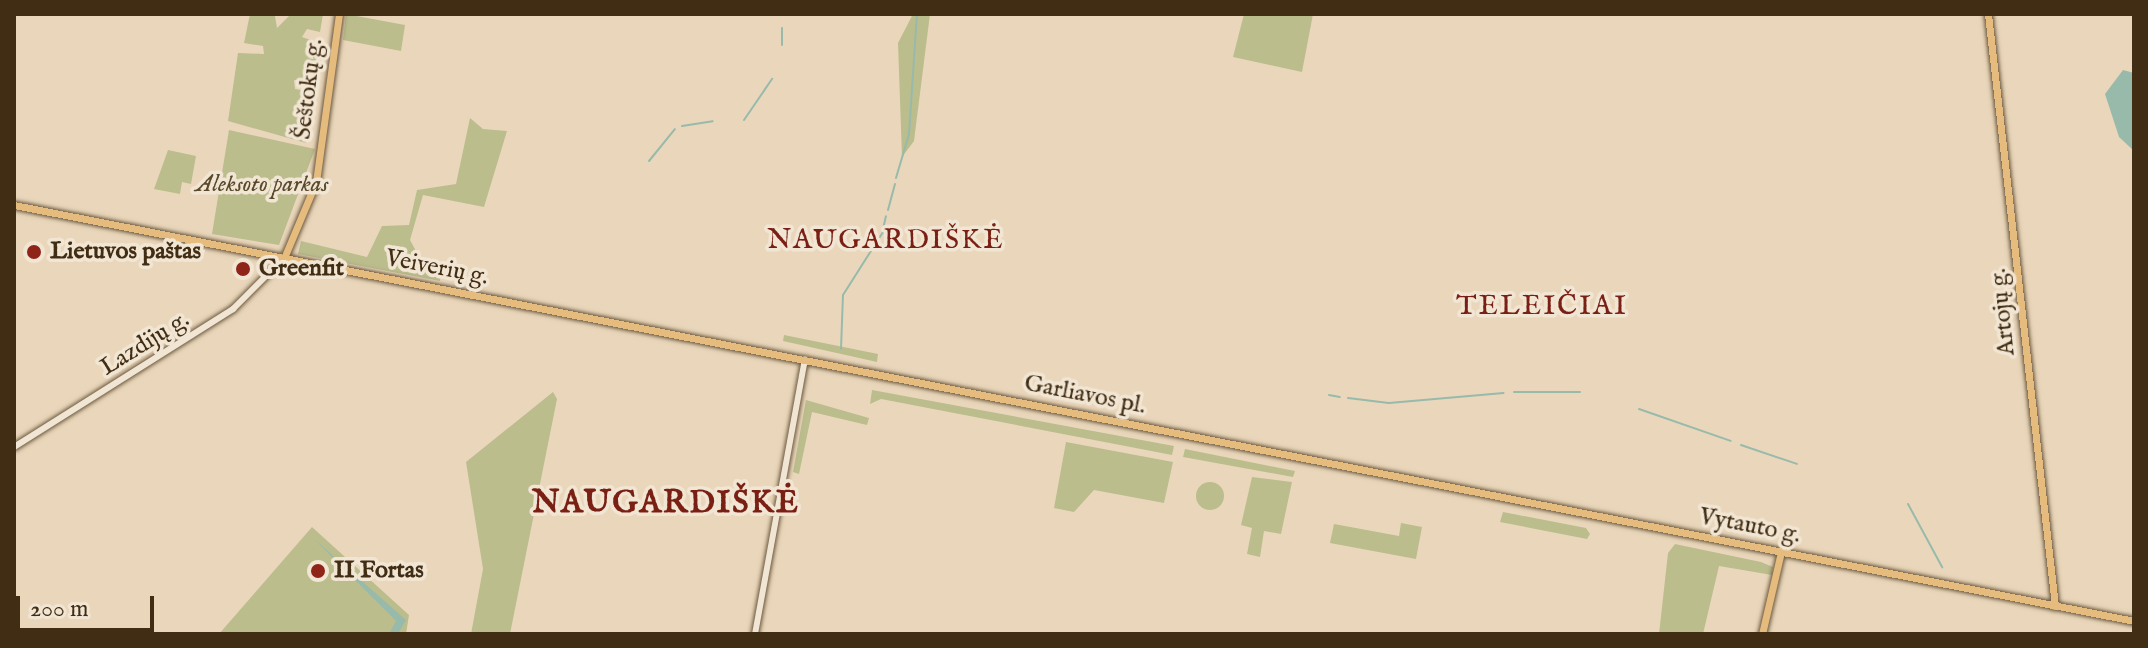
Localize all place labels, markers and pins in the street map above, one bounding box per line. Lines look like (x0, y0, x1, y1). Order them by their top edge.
place label: Lietuvos paštas (50, 238, 201, 266)
marker: Lietuvos paštas (25, 243, 43, 261)
place label: Greenfit (259, 255, 344, 283)
marker: Greenfit (234, 260, 252, 278)
place label: II Fortas (334, 557, 424, 585)
marker: II Fortas (309, 562, 327, 580)

